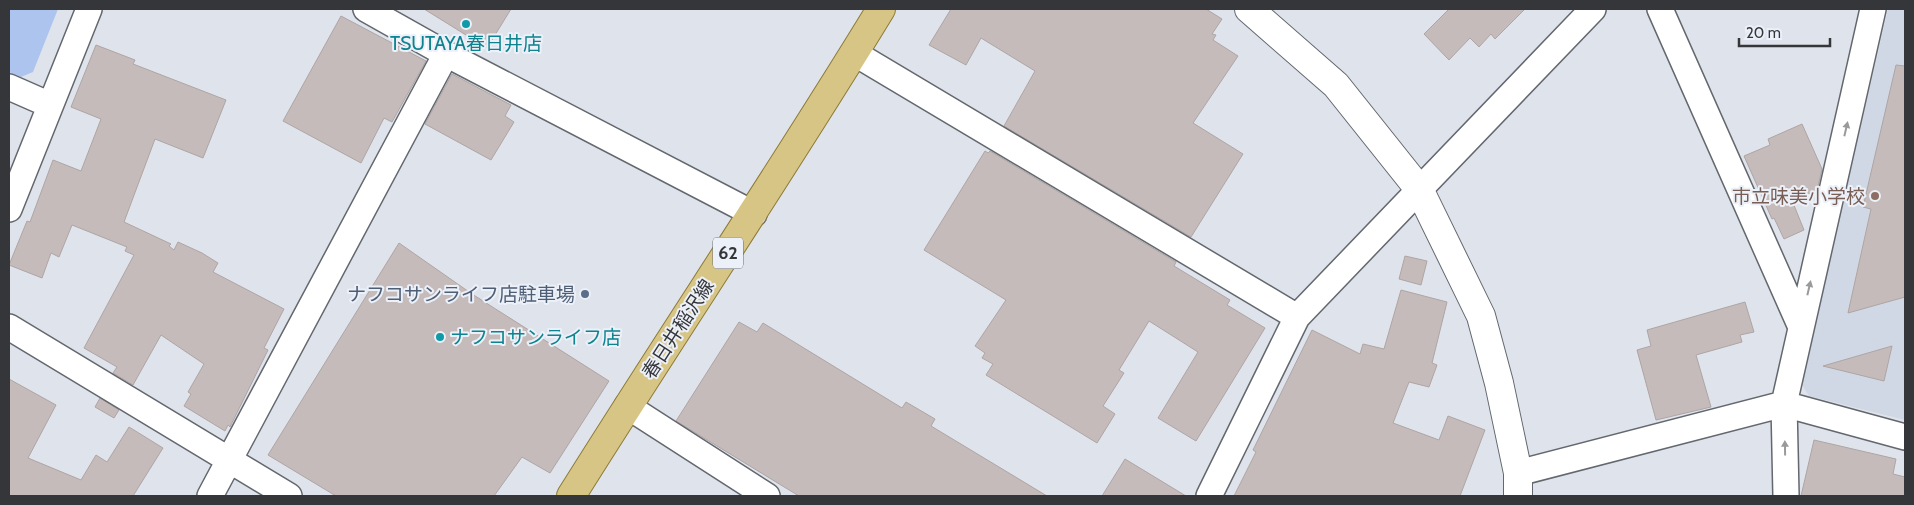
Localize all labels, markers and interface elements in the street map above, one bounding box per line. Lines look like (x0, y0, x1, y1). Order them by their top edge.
scale bar (1739, 15, 1830, 47)
marker: TSUTAYA春日井店 (460, 18, 472, 30)
text: 20 m (1746, 24, 1781, 42)
place label: TSUTAYA春日井店 (390, 32, 542, 55)
one-way arrow (1842, 122, 1850, 137)
place label: 市立味美小学校 (1732, 185, 1865, 208)
marker: 市立味美小学校 (1869, 190, 1881, 202)
road number: 62 (713, 238, 743, 268)
street label: 春日井稲沢線 (637, 275, 719, 383)
one-way arrow (1805, 280, 1813, 295)
place label: ナフコサンライフ店駐車場 (347, 283, 575, 306)
marker: ナフコサンライフ店駐車場 (579, 288, 591, 300)
place label: ナフコサンライフ店 (450, 326, 621, 349)
marker: ナフコサンライフ店 (434, 331, 446, 343)
one-way arrow (1781, 439, 1789, 455)

